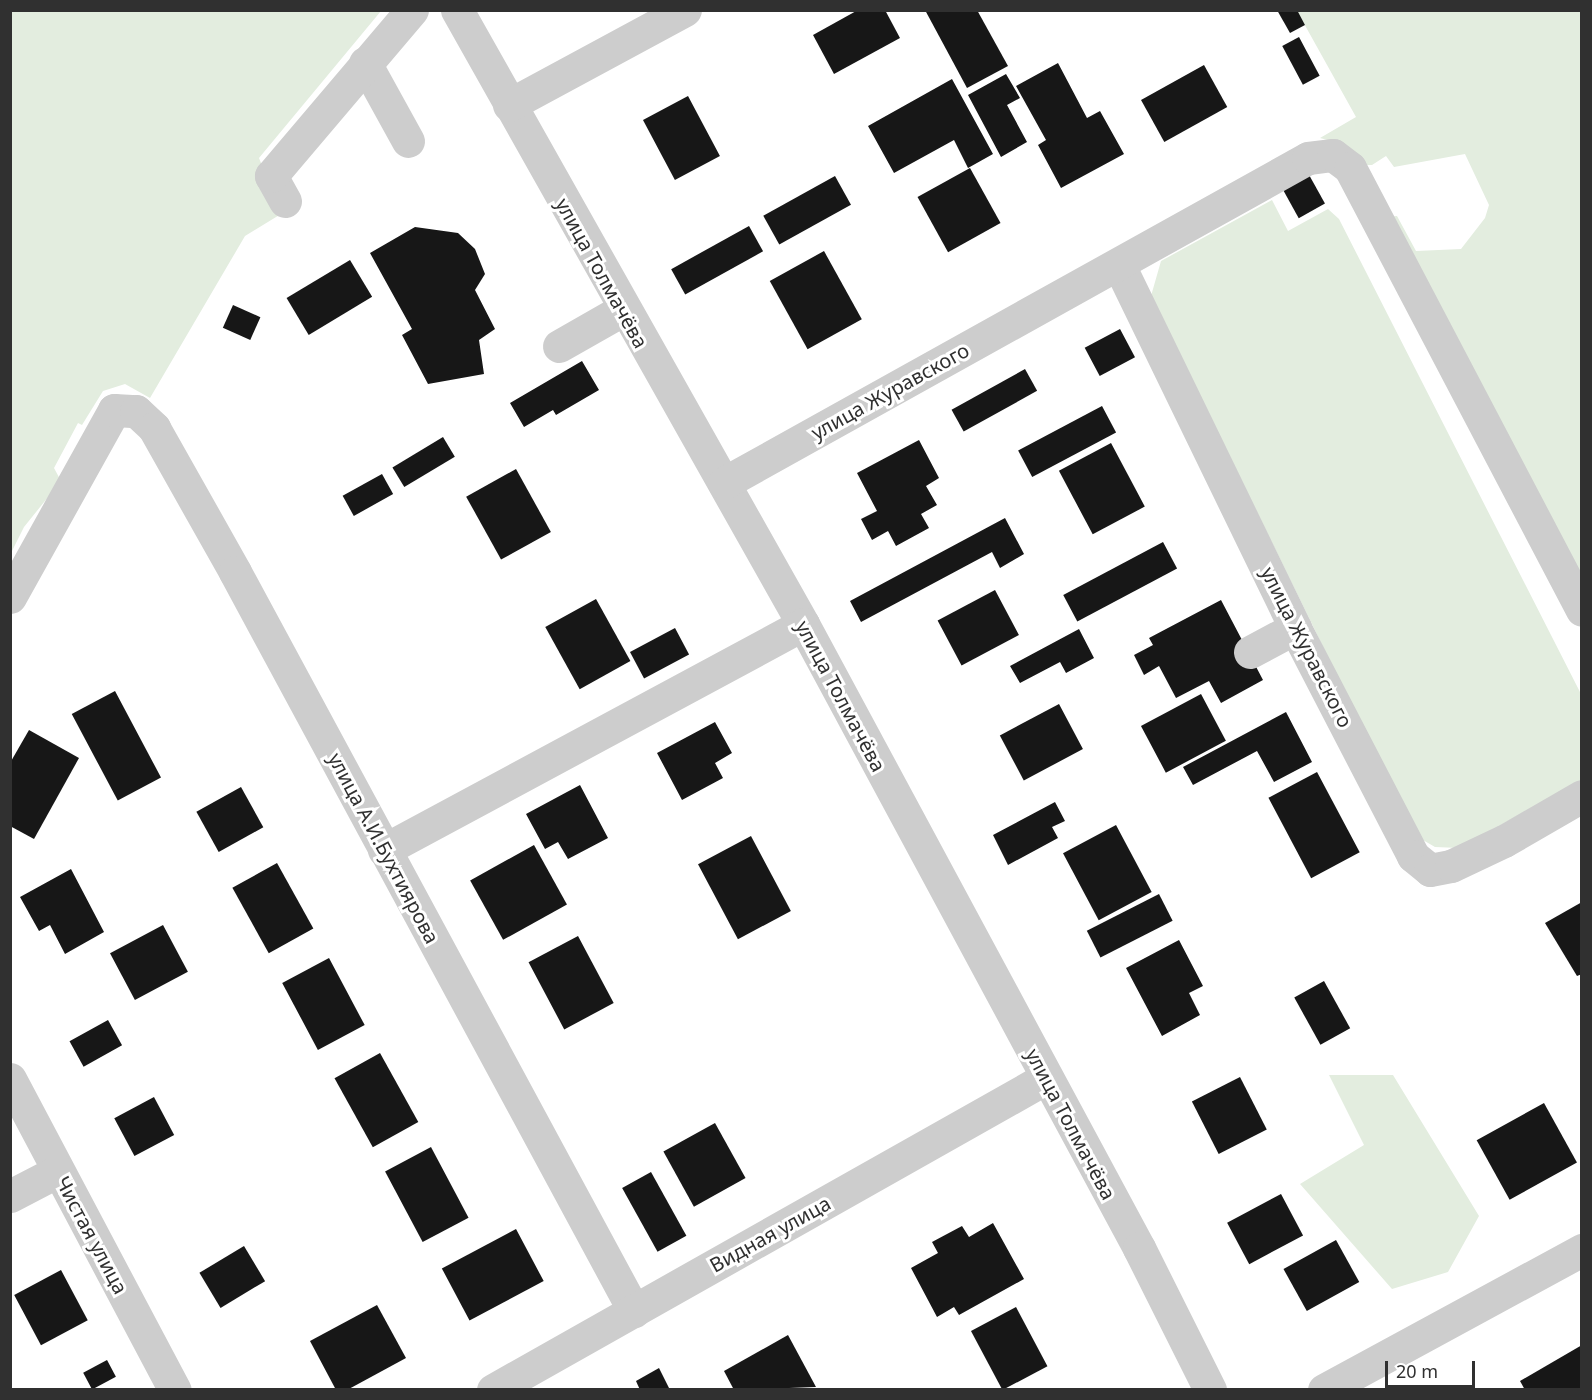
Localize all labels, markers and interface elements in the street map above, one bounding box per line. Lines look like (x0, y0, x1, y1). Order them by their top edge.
street label: улица Толмачёва (551, 194, 653, 352)
street label: улица Журавского (807, 338, 973, 444)
street label: улица Журавского (1256, 563, 1358, 731)
street label: улица Толмачёва (791, 616, 891, 776)
street label: улица А.И.Бухтиярова (323, 748, 445, 948)
street label: улица Толмачёва (1021, 1044, 1121, 1204)
street label: Чистая улица (51, 1172, 133, 1298)
street label: Видная улица (705, 1191, 835, 1277)
scale bar (1388, 1349, 1478, 1387)
text: 20 m (1396, 1359, 1438, 1383)

